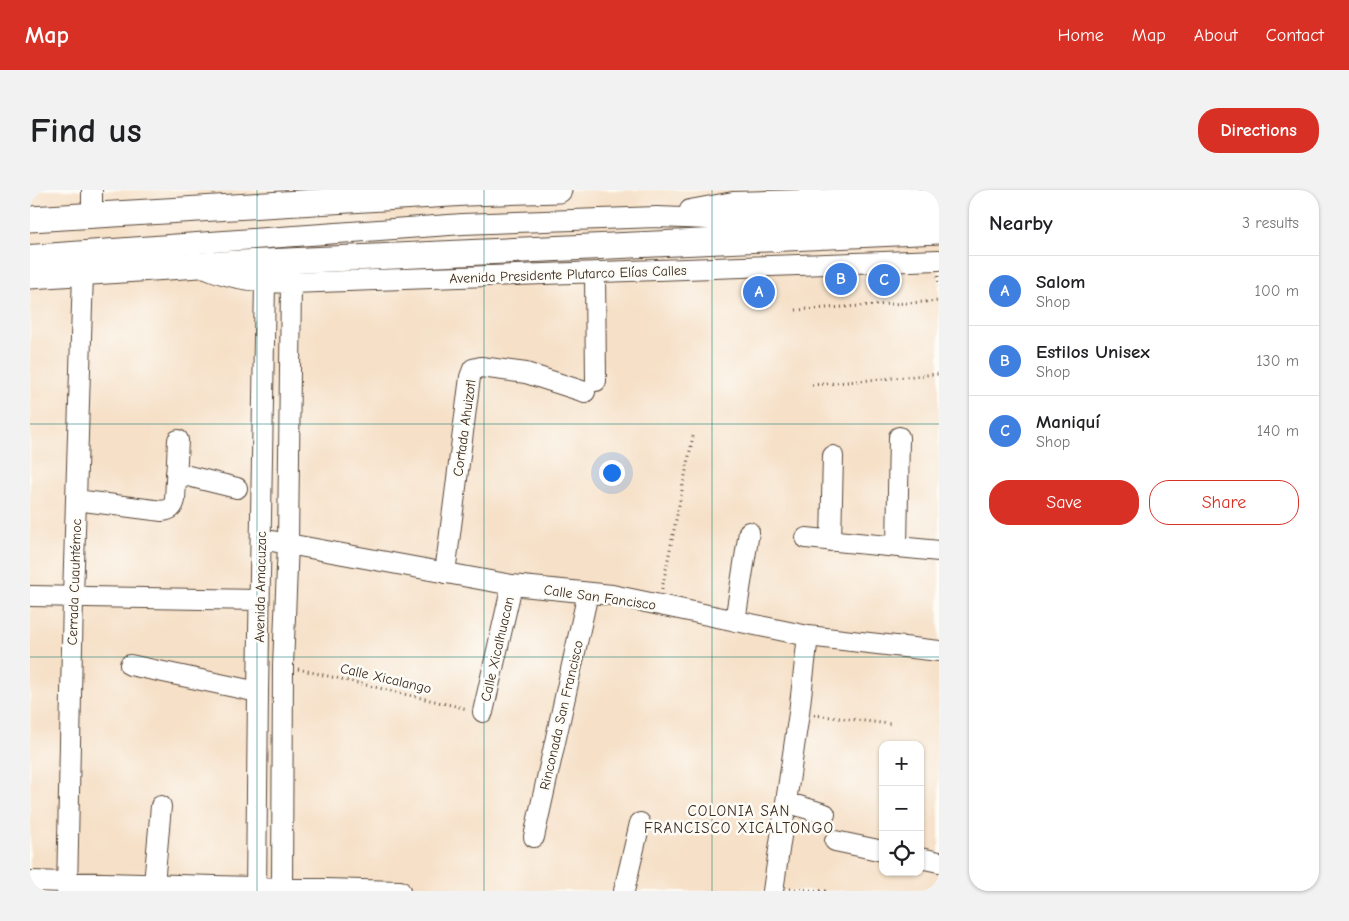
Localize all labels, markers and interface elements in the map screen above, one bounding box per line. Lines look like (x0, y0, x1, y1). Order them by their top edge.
text: Map (25, 21, 69, 49)
text: Home (1057, 25, 1104, 46)
text: Map (1132, 25, 1166, 46)
text: About (1194, 25, 1238, 46)
text: Contact (1266, 25, 1324, 46)
button: Directions (1198, 108, 1319, 153)
text: Find us (30, 110, 142, 151)
text: Nearby (989, 211, 1053, 235)
text: 3 results (1242, 214, 1299, 232)
pin: B (825, 260, 857, 298)
pin: C (868, 261, 900, 299)
street label: Avenida Presidente Plutarco Elías Calles (449, 262, 687, 287)
text: Salom (1036, 271, 1085, 293)
pin: A (743, 273, 775, 311)
text: A (1001, 282, 1009, 300)
text: 100 m (1255, 282, 1299, 300)
text: Shop (1036, 293, 1070, 311)
text: Estilos Unisex (1036, 341, 1150, 363)
text: B (1000, 352, 1010, 370)
text: 130 m (1256, 352, 1299, 370)
text: Shop (1036, 363, 1070, 381)
street label: Cortada Ahuizotl (449, 378, 480, 478)
text: Maniquí (1036, 411, 1100, 433)
text: C (1000, 422, 1010, 440)
text: 140 m (1257, 422, 1299, 440)
text: Shop (1036, 433, 1070, 451)
your location (599, 460, 625, 486)
button: Save (989, 480, 1139, 525)
button: Share (1149, 480, 1299, 525)
street label: Cerrada Cuauhtémoc (64, 518, 85, 646)
street label: Avenida Amacuzac (251, 531, 270, 643)
street label: Calle San Fancisco (543, 581, 657, 614)
street label: Calle Xicalhuacan (477, 595, 518, 703)
street label: Rinconada San Francisco (536, 639, 587, 792)
street label: Calle Xicalango (339, 660, 433, 697)
map controls (879, 741, 924, 876)
button: + (879, 741, 924, 786)
button: − (879, 786, 924, 831)
district label: COLONIA SAN FRANCISCO XICALTONGO (644, 802, 834, 837)
button: locate (879, 831, 924, 876)

